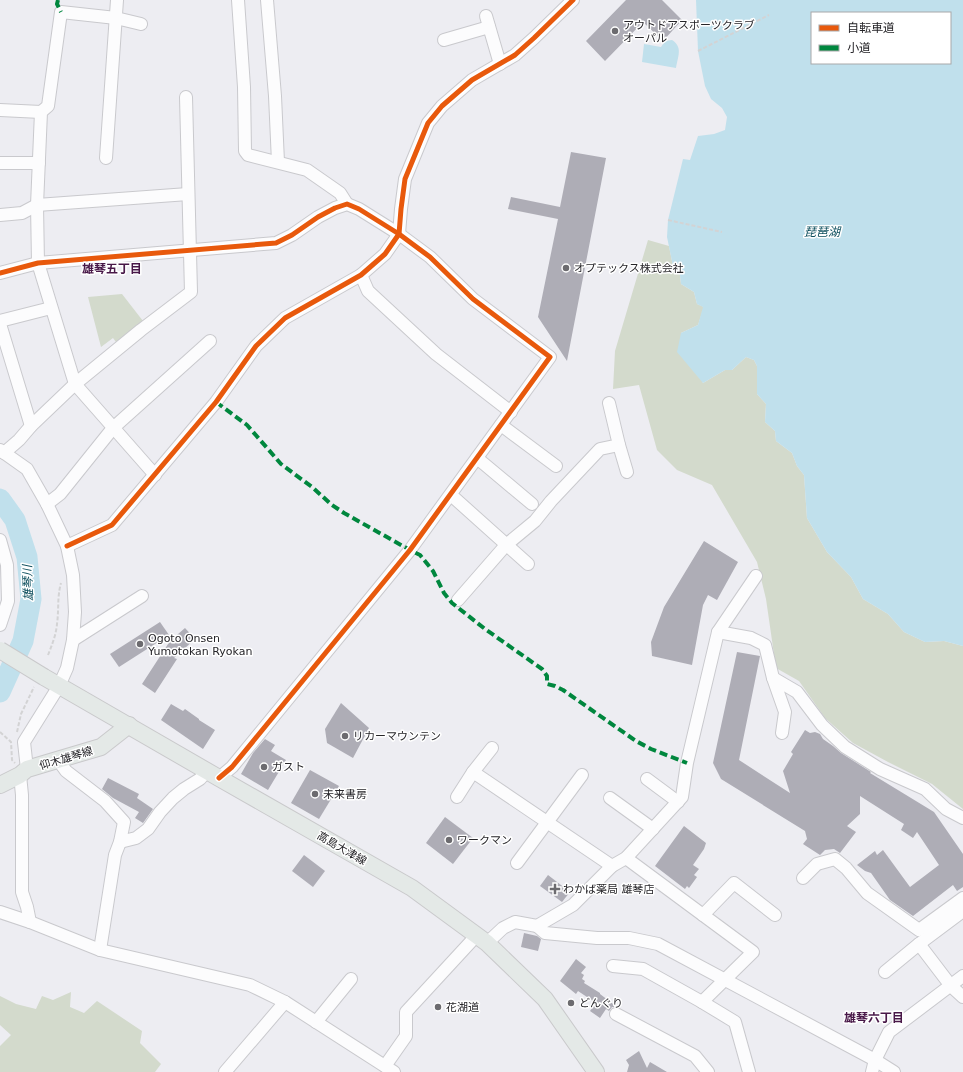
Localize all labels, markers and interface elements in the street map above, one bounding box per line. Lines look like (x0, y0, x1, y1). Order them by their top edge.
legend (811, 12, 951, 64)
place label: アウトドアスポーツクラブ オーパル (623, 19, 755, 45)
text: 自転車道 (847, 21, 895, 35)
marker: アウトドアスポーツクラブ オーパル (610, 26, 620, 36)
text: 小道 (847, 41, 871, 55)
water label: 琵琶湖 (804, 225, 842, 239)
district label: 雄琴五丁目 (82, 262, 142, 276)
place label: オプテックス株式会社 (574, 262, 684, 275)
marker: オプテックス株式会社 (561, 263, 571, 273)
water label: 雄琴川 (20, 563, 36, 601)
place label: Ogoto Onsen Yumotokan Ryokan (147, 632, 253, 658)
marker: Ogoto Onsen Yumotokan Ryokan (135, 639, 145, 649)
place label: リカーマウンテン (353, 730, 441, 743)
marker: リカーマウンテン (340, 731, 350, 741)
street label: 仰木雄琴線 (38, 744, 94, 773)
place label: ガスト (272, 761, 305, 774)
marker: ガスト (259, 762, 269, 772)
place label: 未来書房 (323, 788, 367, 801)
marker: 未来書房 (310, 789, 320, 799)
street label: 高島大津線 (315, 829, 369, 868)
place label: ワークマン (457, 834, 512, 847)
marker: ワークマン (444, 835, 454, 845)
place label: わかば薬局 雄琴店 (563, 883, 655, 896)
marker: わかば薬局 雄琴店 (550, 884, 560, 894)
place label: どんぐり (579, 997, 623, 1010)
marker: どんぐり (566, 998, 576, 1008)
place label: 花湖道 (446, 1001, 479, 1014)
marker: 花湖道 (433, 1002, 443, 1012)
district label: 雄琴六丁目 (844, 1011, 904, 1025)

